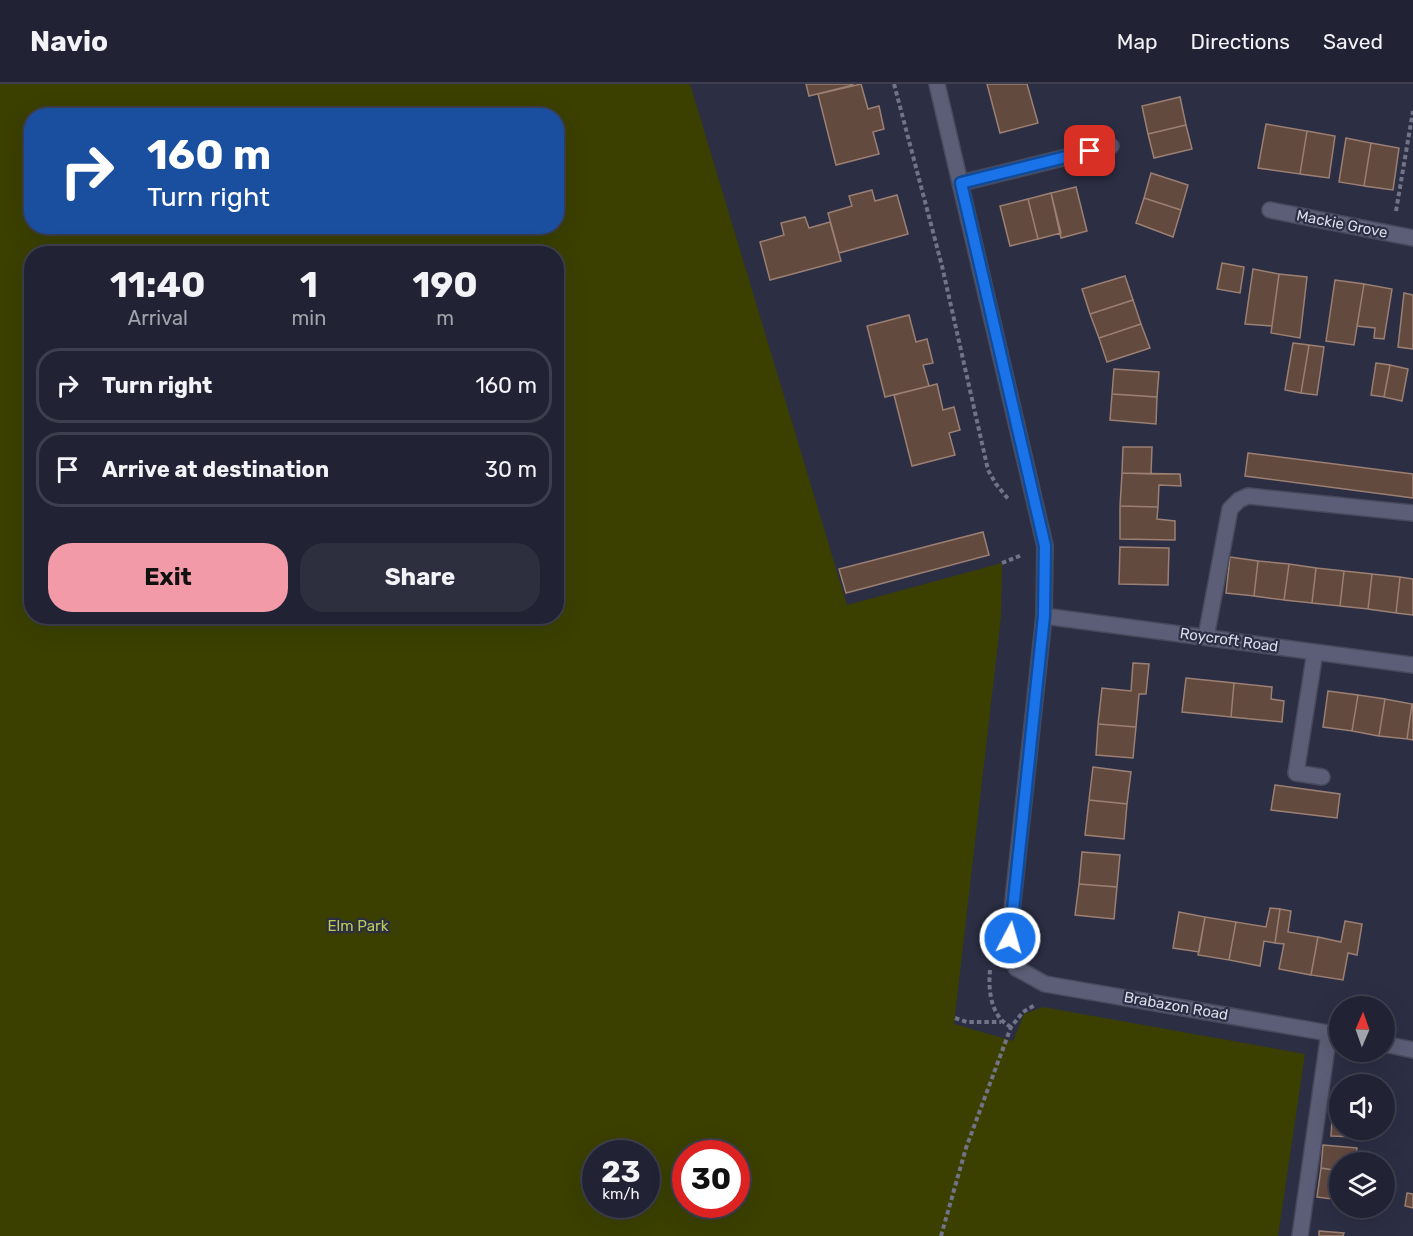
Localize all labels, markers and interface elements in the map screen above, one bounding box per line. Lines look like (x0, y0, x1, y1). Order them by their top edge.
text: Navio (30, 25, 108, 58)
text: Map (1117, 29, 1158, 54)
text: Directions (1191, 29, 1290, 54)
text: Saved (1323, 29, 1383, 54)
pin (1064, 125, 1115, 176)
text: 160 m (147, 130, 271, 180)
icon: right (48, 132, 126, 210)
icon: arrive (1073, 134, 1106, 167)
text: Turn right (147, 181, 270, 213)
street label: Mackie Grove (1295, 206, 1389, 242)
text: 11:40 (110, 263, 205, 306)
text: 1 (300, 263, 318, 306)
text: 190 (412, 263, 478, 306)
text: Arrival (128, 306, 188, 330)
text: min (292, 306, 326, 330)
text: m (436, 306, 454, 330)
icon: right (51, 369, 84, 402)
text: Turn right (102, 372, 212, 399)
text: 160 m (475, 372, 537, 399)
icon: arrive (51, 453, 84, 486)
text: Arrive at destination (102, 456, 329, 483)
text: 30 m (485, 456, 537, 483)
button: Exit (48, 543, 288, 612)
button: Share (300, 543, 540, 612)
street label: Roycroft Road (1179, 624, 1279, 656)
position arrow (978, 906, 1042, 970)
park label: Elm Park (328, 917, 389, 935)
street label: Brabazon Road (1122, 988, 1230, 1024)
north arrow (1329, 996, 1395, 1062)
map controls (1329, 996, 1395, 1218)
button: sound (1329, 1074, 1395, 1140)
speed limit sign: 30 (672, 1140, 750, 1218)
button: layers (1329, 1152, 1395, 1218)
text: 23 (601, 1154, 641, 1190)
text: km/h (602, 1185, 640, 1203)

